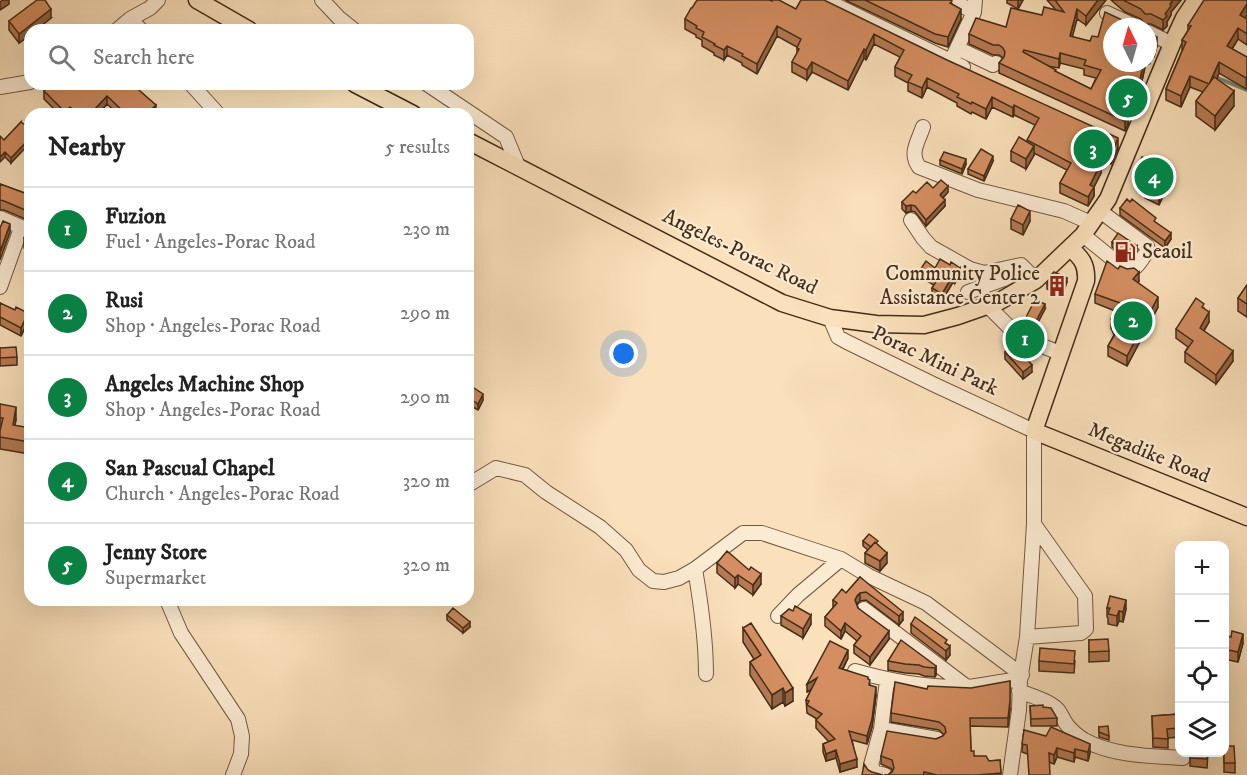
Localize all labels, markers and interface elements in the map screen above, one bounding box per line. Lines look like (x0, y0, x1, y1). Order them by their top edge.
north arrow (1103, 18, 1157, 72)
search box (24, 24, 474, 90)
icon: search (45, 41, 78, 74)
text: Search here (93, 44, 195, 71)
pin: 5 (1108, 76, 1148, 120)
pin: 3 (1074, 126, 1112, 172)
text: Nearby (48, 131, 125, 164)
text: 5 results (385, 135, 450, 160)
pin: 4 (1134, 154, 1174, 200)
text: Fuzion (105, 203, 166, 230)
street label: Angeles-Porac Road (658, 203, 822, 301)
text: 1 (64, 217, 71, 242)
text: 230 m (403, 217, 450, 242)
text: Fuel · Angeles-Porac Road (105, 230, 315, 255)
place label: Seaoil (1142, 239, 1193, 265)
fuel station icon: Seaoil (1113, 240, 1137, 264)
place label: Community Police Assistance Center 2 (880, 261, 1041, 311)
building icon: Community Police Assistance Center 2 (1045, 274, 1069, 298)
text: Rusi (105, 287, 143, 314)
pin: 2 (1114, 298, 1152, 344)
text: 2 (63, 301, 72, 326)
text: 290 m (400, 301, 450, 326)
text: Shop · Angeles-Porac Road (105, 314, 320, 339)
pin: 1 (1006, 316, 1044, 362)
street label: Porac Mini Park (867, 320, 1003, 402)
your location (609, 339, 638, 368)
text: Angeles Machine Shop (105, 371, 304, 398)
text: 3 (64, 385, 71, 410)
text: 290 m (400, 385, 450, 410)
text: Shop · Angeles-Porac Road (105, 398, 320, 423)
street label: Megadike Road (1084, 417, 1214, 490)
text: San Pascual Chapel (105, 455, 275, 482)
text: 4 (62, 469, 73, 494)
text: 320 m (403, 469, 450, 494)
text: Church · Angeles-Porac Road (105, 482, 340, 507)
text: Jenny Store (105, 539, 207, 566)
map controls (1175, 541, 1229, 757)
button: + (1175, 541, 1229, 595)
text: 5 (63, 553, 72, 578)
text: 320 m (403, 553, 450, 578)
text: Supermarket (105, 566, 206, 591)
button: − (1175, 595, 1229, 649)
button: locate (1175, 649, 1229, 703)
button: layers (1175, 703, 1229, 757)

